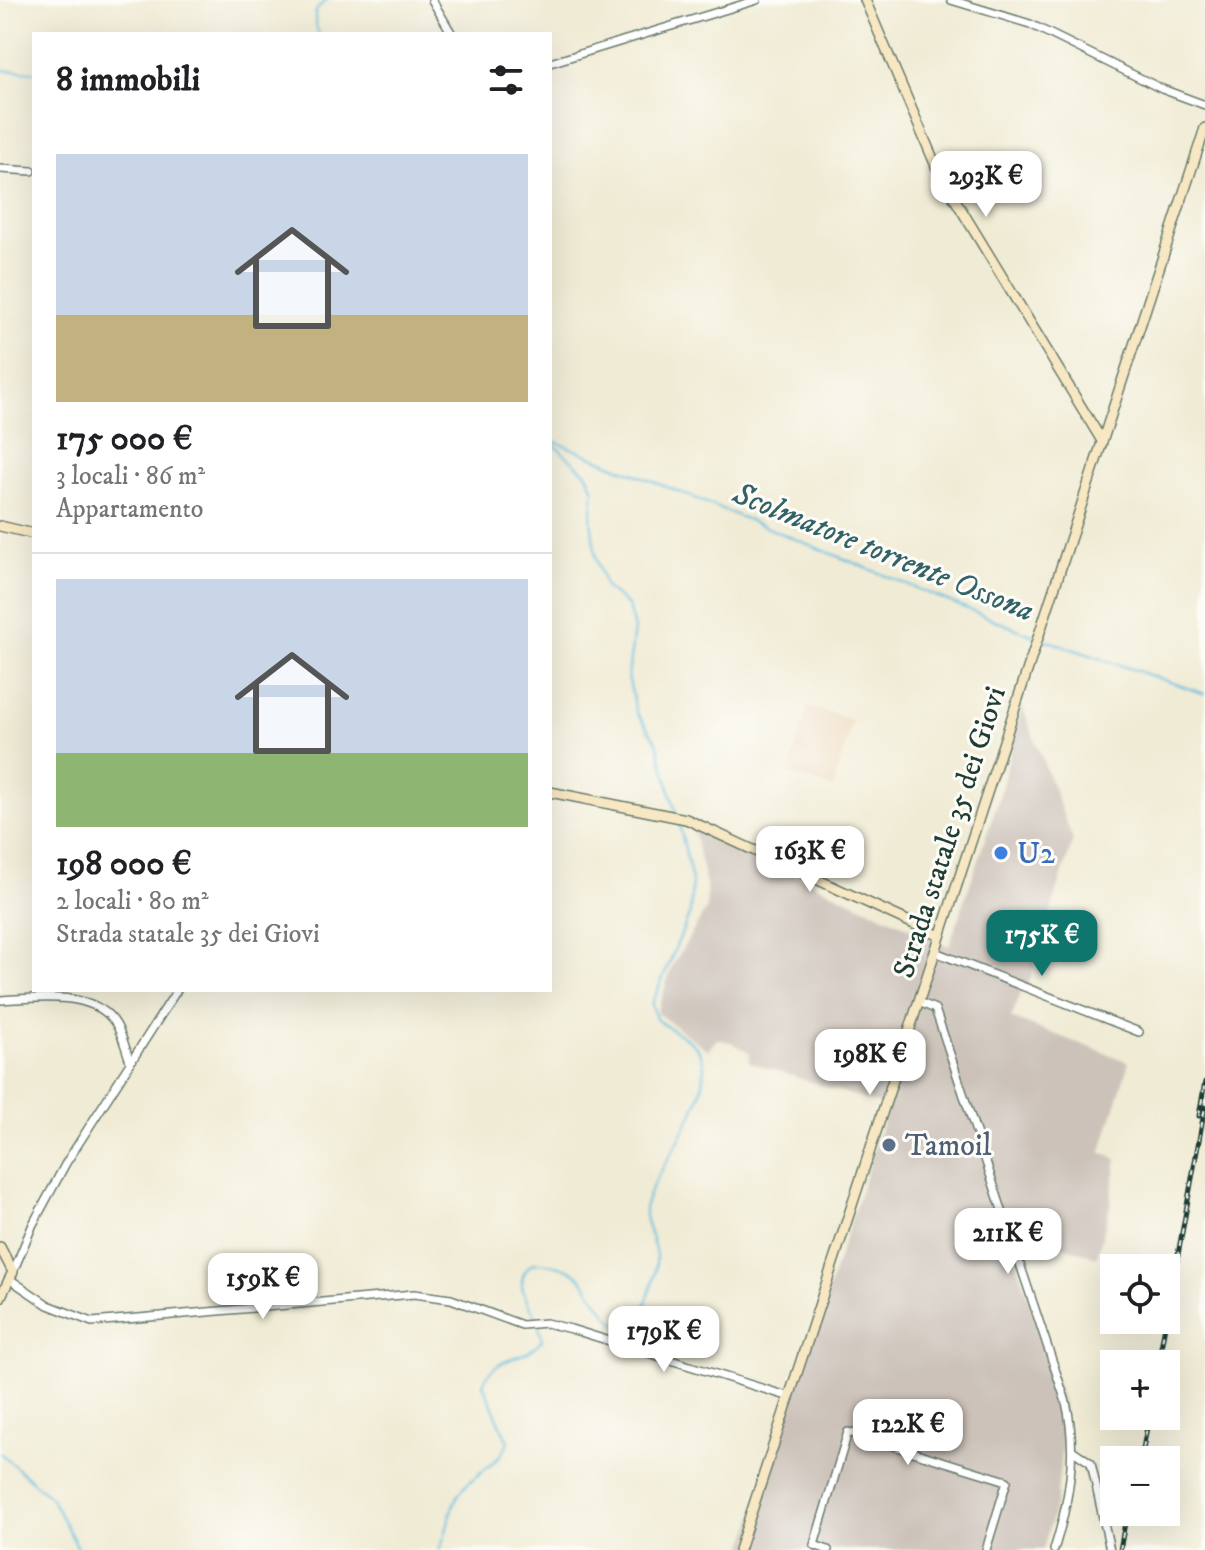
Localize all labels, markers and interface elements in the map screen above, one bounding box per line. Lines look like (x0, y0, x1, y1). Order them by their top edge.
icon: filters (484, 58, 528, 102)
text: 8 immobili (56, 59, 200, 101)
pin: 293K € (921, 151, 1051, 219)
text: 293K € (949, 160, 1023, 193)
icon: home (220, 206, 364, 350)
text: 175 000 € (56, 418, 193, 460)
text: 3 locali · 86 m² (56, 460, 205, 493)
water label: Scolmatore torrente Ossona (726, 474, 1040, 632)
text: Appartamento (56, 493, 203, 526)
icon: home (220, 631, 364, 775)
street label: Strada statale 35 dei Giovi (886, 682, 1015, 983)
pin: 163K € (745, 826, 875, 894)
text: 163K € (774, 835, 846, 868)
place label: U2 (1017, 836, 1055, 873)
text: 198 000 € (56, 843, 192, 885)
marker: U2 (992, 844, 1010, 862)
text: 2 locali · 80 m² (56, 885, 209, 918)
pin: 175K € (977, 910, 1107, 978)
text: Strada statale 35 dei Giovi (56, 918, 320, 951)
text: 175K € (1004, 919, 1080, 952)
pin: 198K € (805, 1029, 935, 1097)
text: 198K € (833, 1038, 907, 1071)
place label: Tamoil (905, 1128, 992, 1165)
marker: Tamoil (880, 1136, 898, 1154)
pin: 211K € (943, 1208, 1073, 1276)
text: 211K € (973, 1217, 1043, 1250)
pin: 159K € (198, 1253, 328, 1321)
map controls (1100, 1254, 1180, 1526)
button: locate (1100, 1254, 1180, 1334)
text: 159K € (226, 1262, 300, 1295)
pin: 179K € (599, 1306, 729, 1374)
text: 179K € (626, 1315, 702, 1348)
button: + (1100, 1350, 1180, 1430)
pin: 122K € (843, 1399, 973, 1467)
text: 122K € (871, 1408, 945, 1441)
button: − (1100, 1446, 1180, 1526)

